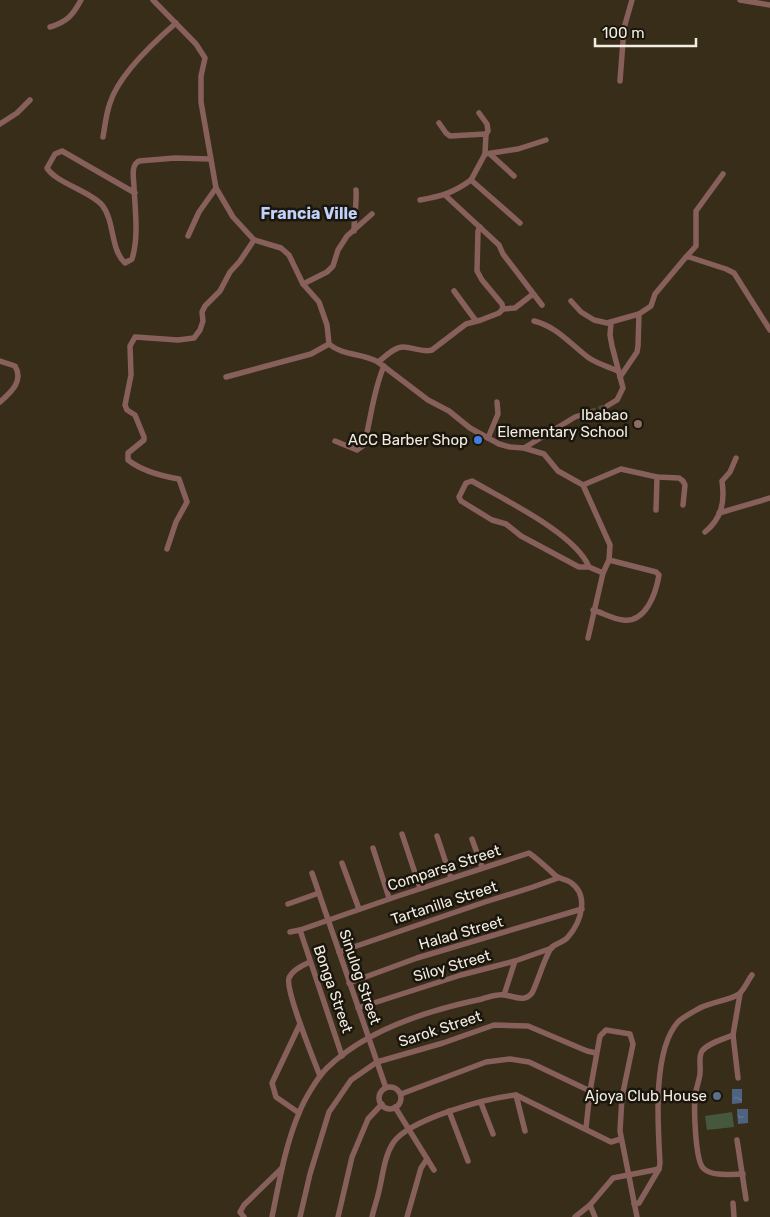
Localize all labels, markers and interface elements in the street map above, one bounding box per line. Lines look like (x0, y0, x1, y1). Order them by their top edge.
scale bar (595, 15, 696, 47)
text: 100 m (602, 24, 644, 42)
district label: Francia Ville (260, 204, 358, 223)
place label: Ibabao Elementary School (497, 406, 628, 441)
marker: Ibabao Elementary School (632, 418, 644, 430)
place label: ACC Barber Shop (348, 431, 468, 449)
marker: ACC Barber Shop (472, 434, 484, 446)
street label: Comparsa Street (385, 841, 503, 895)
street label: Tartanilla Street (389, 877, 500, 929)
street label: Halad Street (417, 912, 505, 954)
street label: Sinulog Street (335, 927, 385, 1027)
street label: Bonga Street (310, 943, 357, 1036)
street label: Siloy Street (411, 946, 493, 986)
street label: Sarok Street (396, 1007, 484, 1051)
place label: Ajoya Club House (585, 1087, 707, 1105)
marker: Ajoya Club House (711, 1090, 723, 1102)

